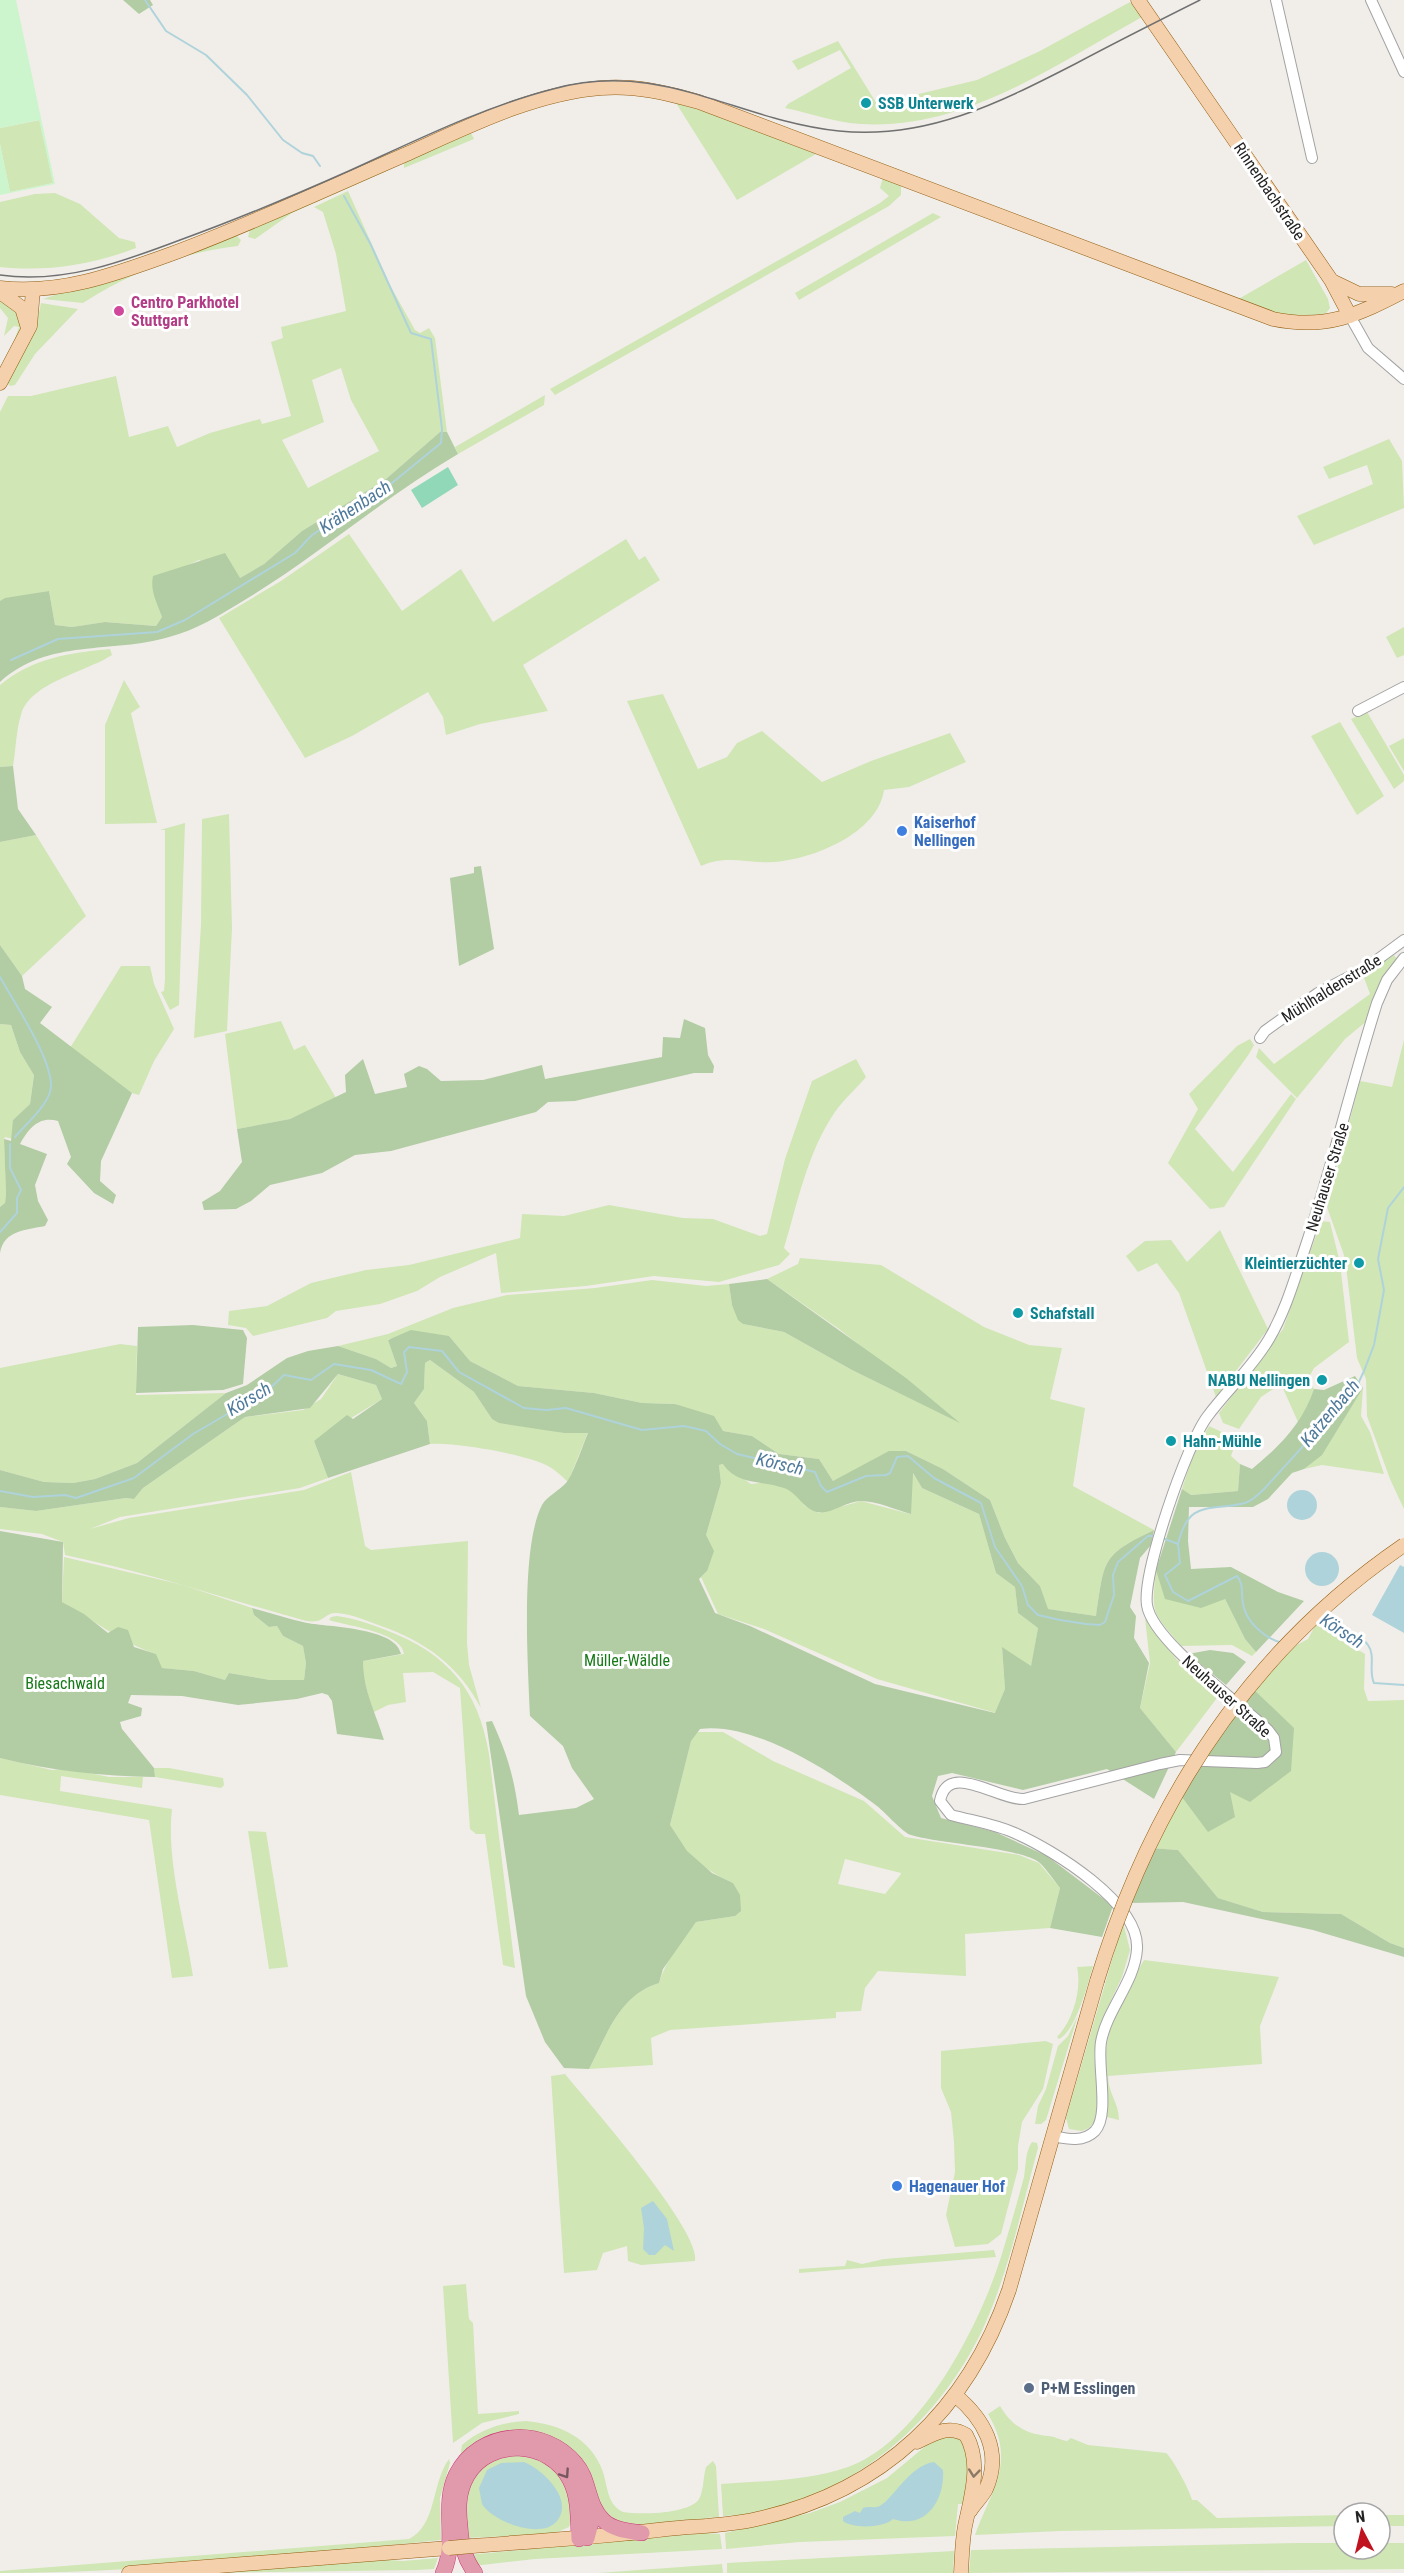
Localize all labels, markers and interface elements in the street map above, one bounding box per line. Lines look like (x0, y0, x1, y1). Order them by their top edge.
place label: SSB Unterwerk (878, 94, 974, 113)
marker: SSB Unterwerk (859, 96, 873, 110)
street label: Rinnenbachstraße (1230, 139, 1309, 244)
place label: Centro Parkhotel Stuttgart (131, 293, 239, 330)
marker: Centro Parkhotel Stuttgart (112, 304, 126, 318)
water label: Krähenbach (315, 476, 395, 538)
place label: Kaiserhof Nellingen (914, 813, 976, 850)
marker: Kaiserhof Nellingen (895, 824, 909, 838)
street label: Mühlhaldenstraße (1278, 950, 1384, 1027)
street label: Neuhauser Straße (1302, 1120, 1353, 1234)
place label: Kleintierzüchter (1244, 1254, 1347, 1273)
marker: Kleintierzüchter (1352, 1256, 1366, 1270)
place label: Schafstall (1030, 1304, 1094, 1323)
marker: Schafstall (1011, 1306, 1025, 1320)
place label: NABU Nellingen (1208, 1371, 1310, 1390)
marker: NABU Nellingen (1315, 1373, 1329, 1387)
water label: Katzenbach (1296, 1375, 1364, 1450)
water label: Körsch (223, 1377, 275, 1420)
place label: Hahn-Mühle (1183, 1432, 1262, 1451)
marker: Hahn-Mühle (1164, 1434, 1178, 1448)
water label: Körsch (754, 1448, 806, 1479)
water label: Körsch (1316, 1609, 1368, 1652)
park label: Müller-Wäldle (584, 1651, 670, 1670)
street label: Neuhauser Straße (1178, 1652, 1275, 1741)
park label: Biesachwald (25, 1674, 105, 1693)
place label: Hagenauer Hof (909, 2177, 1006, 2196)
marker: Hagenauer Hof (890, 2179, 904, 2193)
place label: P+M Esslingen (1041, 2379, 1136, 2398)
marker: P+M Esslingen (1022, 2381, 1036, 2395)
one-way arrow (558, 2467, 569, 2478)
one-way arrow (968, 2468, 981, 2477)
north arrow (1332, 2501, 1392, 2561)
text: N (1354, 2507, 1366, 2527)

